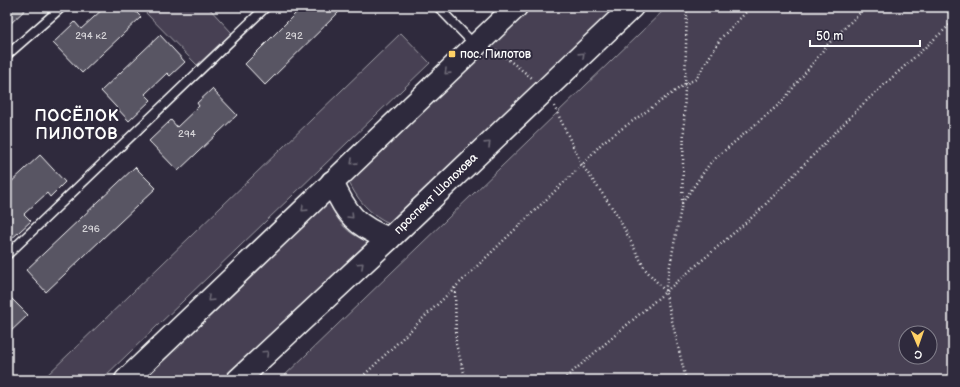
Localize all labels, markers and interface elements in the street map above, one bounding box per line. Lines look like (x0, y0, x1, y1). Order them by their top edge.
scale bar (810, 22, 920, 48)
text: 50 m (816, 29, 843, 44)
house number: 294 к2 (75, 30, 107, 42)
house number: 292 (285, 30, 303, 42)
place label: пос. Пилотов (460, 47, 532, 62)
marker: пос. Пилотов (447, 49, 457, 59)
one-way arrow (577, 52, 585, 59)
one-way arrow (444, 67, 452, 75)
district label: ПОСЁЛОК ПИЛОТОВ (35, 105, 119, 144)
house number: 294 (178, 128, 196, 140)
one-way arrow (483, 142, 491, 149)
street label: проспект Шолохова (391, 150, 481, 238)
one-way arrow (350, 157, 357, 164)
one-way arrow (301, 204, 309, 212)
one-way arrow (346, 211, 353, 218)
house number: 296 (82, 223, 100, 235)
one-way arrow (356, 262, 364, 270)
one-way arrow (207, 294, 215, 302)
north arrow (898, 325, 938, 365)
text: С (914, 348, 922, 361)
one-way arrow (261, 351, 269, 358)

